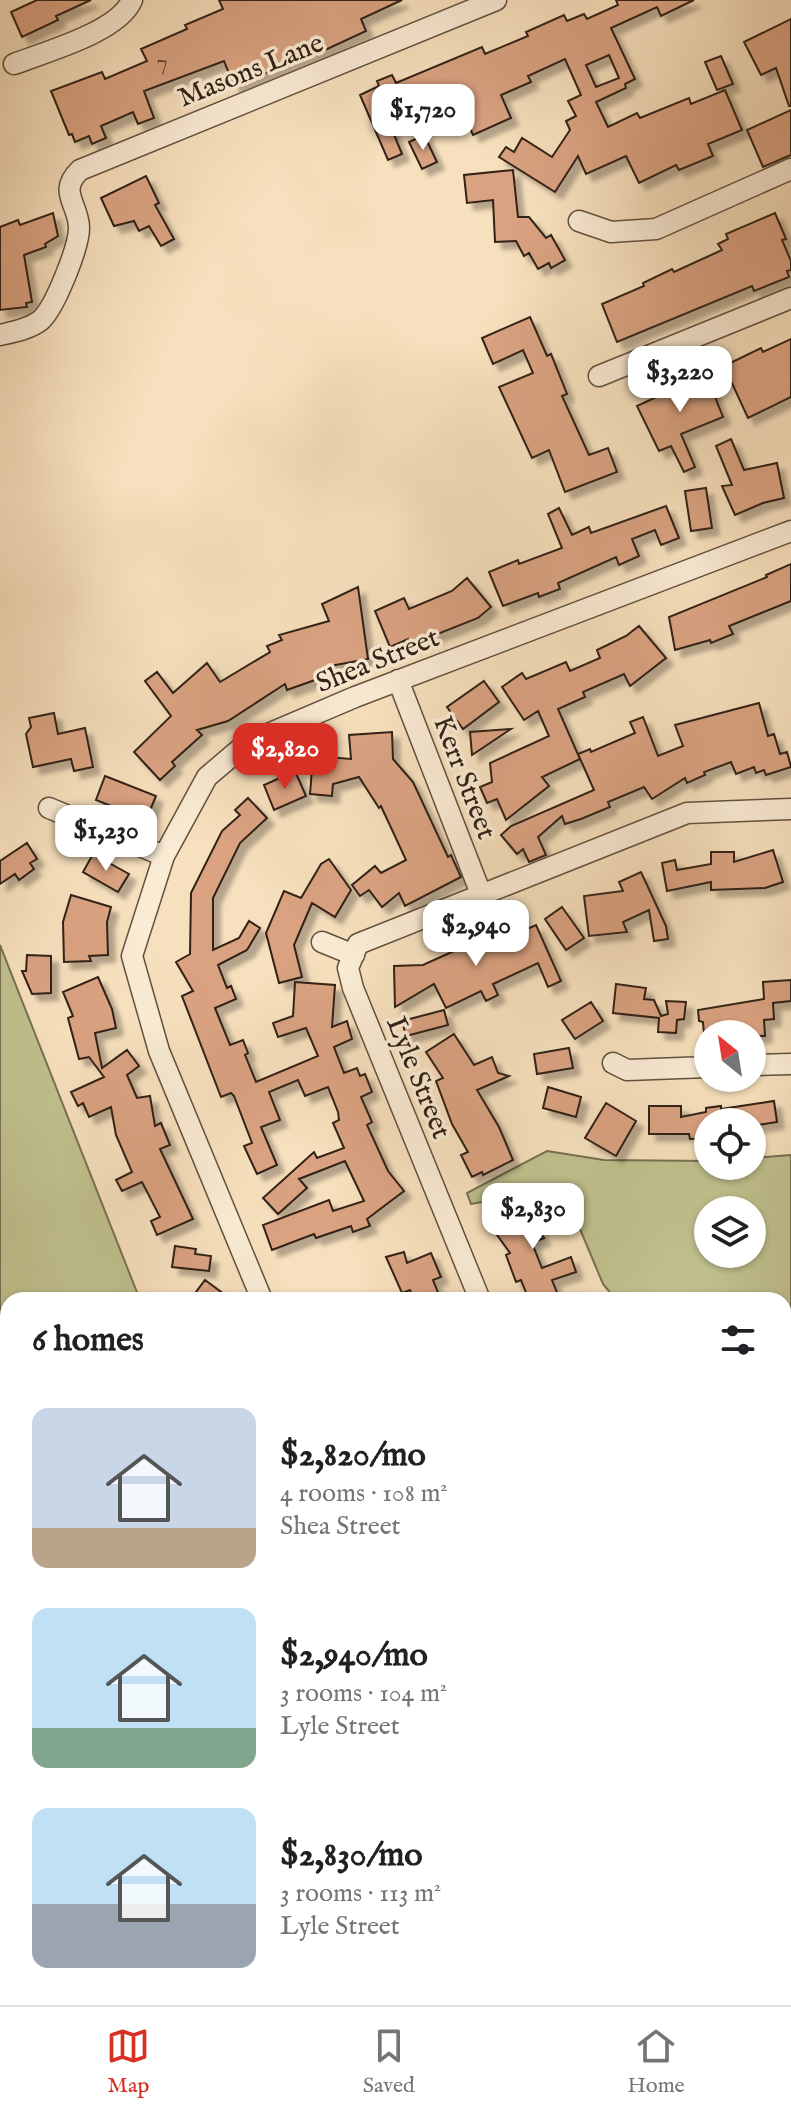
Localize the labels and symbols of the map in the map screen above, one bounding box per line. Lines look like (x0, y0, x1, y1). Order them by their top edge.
street label: Masons Lane (173, 26, 329, 116)
house number: 7 (156, 47, 168, 78)
pin: $1,720 (358, 84, 488, 152)
pin: $3,220 (615, 346, 745, 414)
street label: Shea Street (311, 621, 445, 702)
street label: Kerr Street (424, 711, 503, 845)
pin: $2,820 (220, 723, 350, 791)
pin: $1,230 (41, 805, 171, 873)
pin: $2,940 (411, 900, 541, 968)
street label: Lyle Street (377, 1012, 458, 1145)
north arrow (694, 1020, 766, 1092)
pin: $2,830 (468, 1183, 598, 1251)

